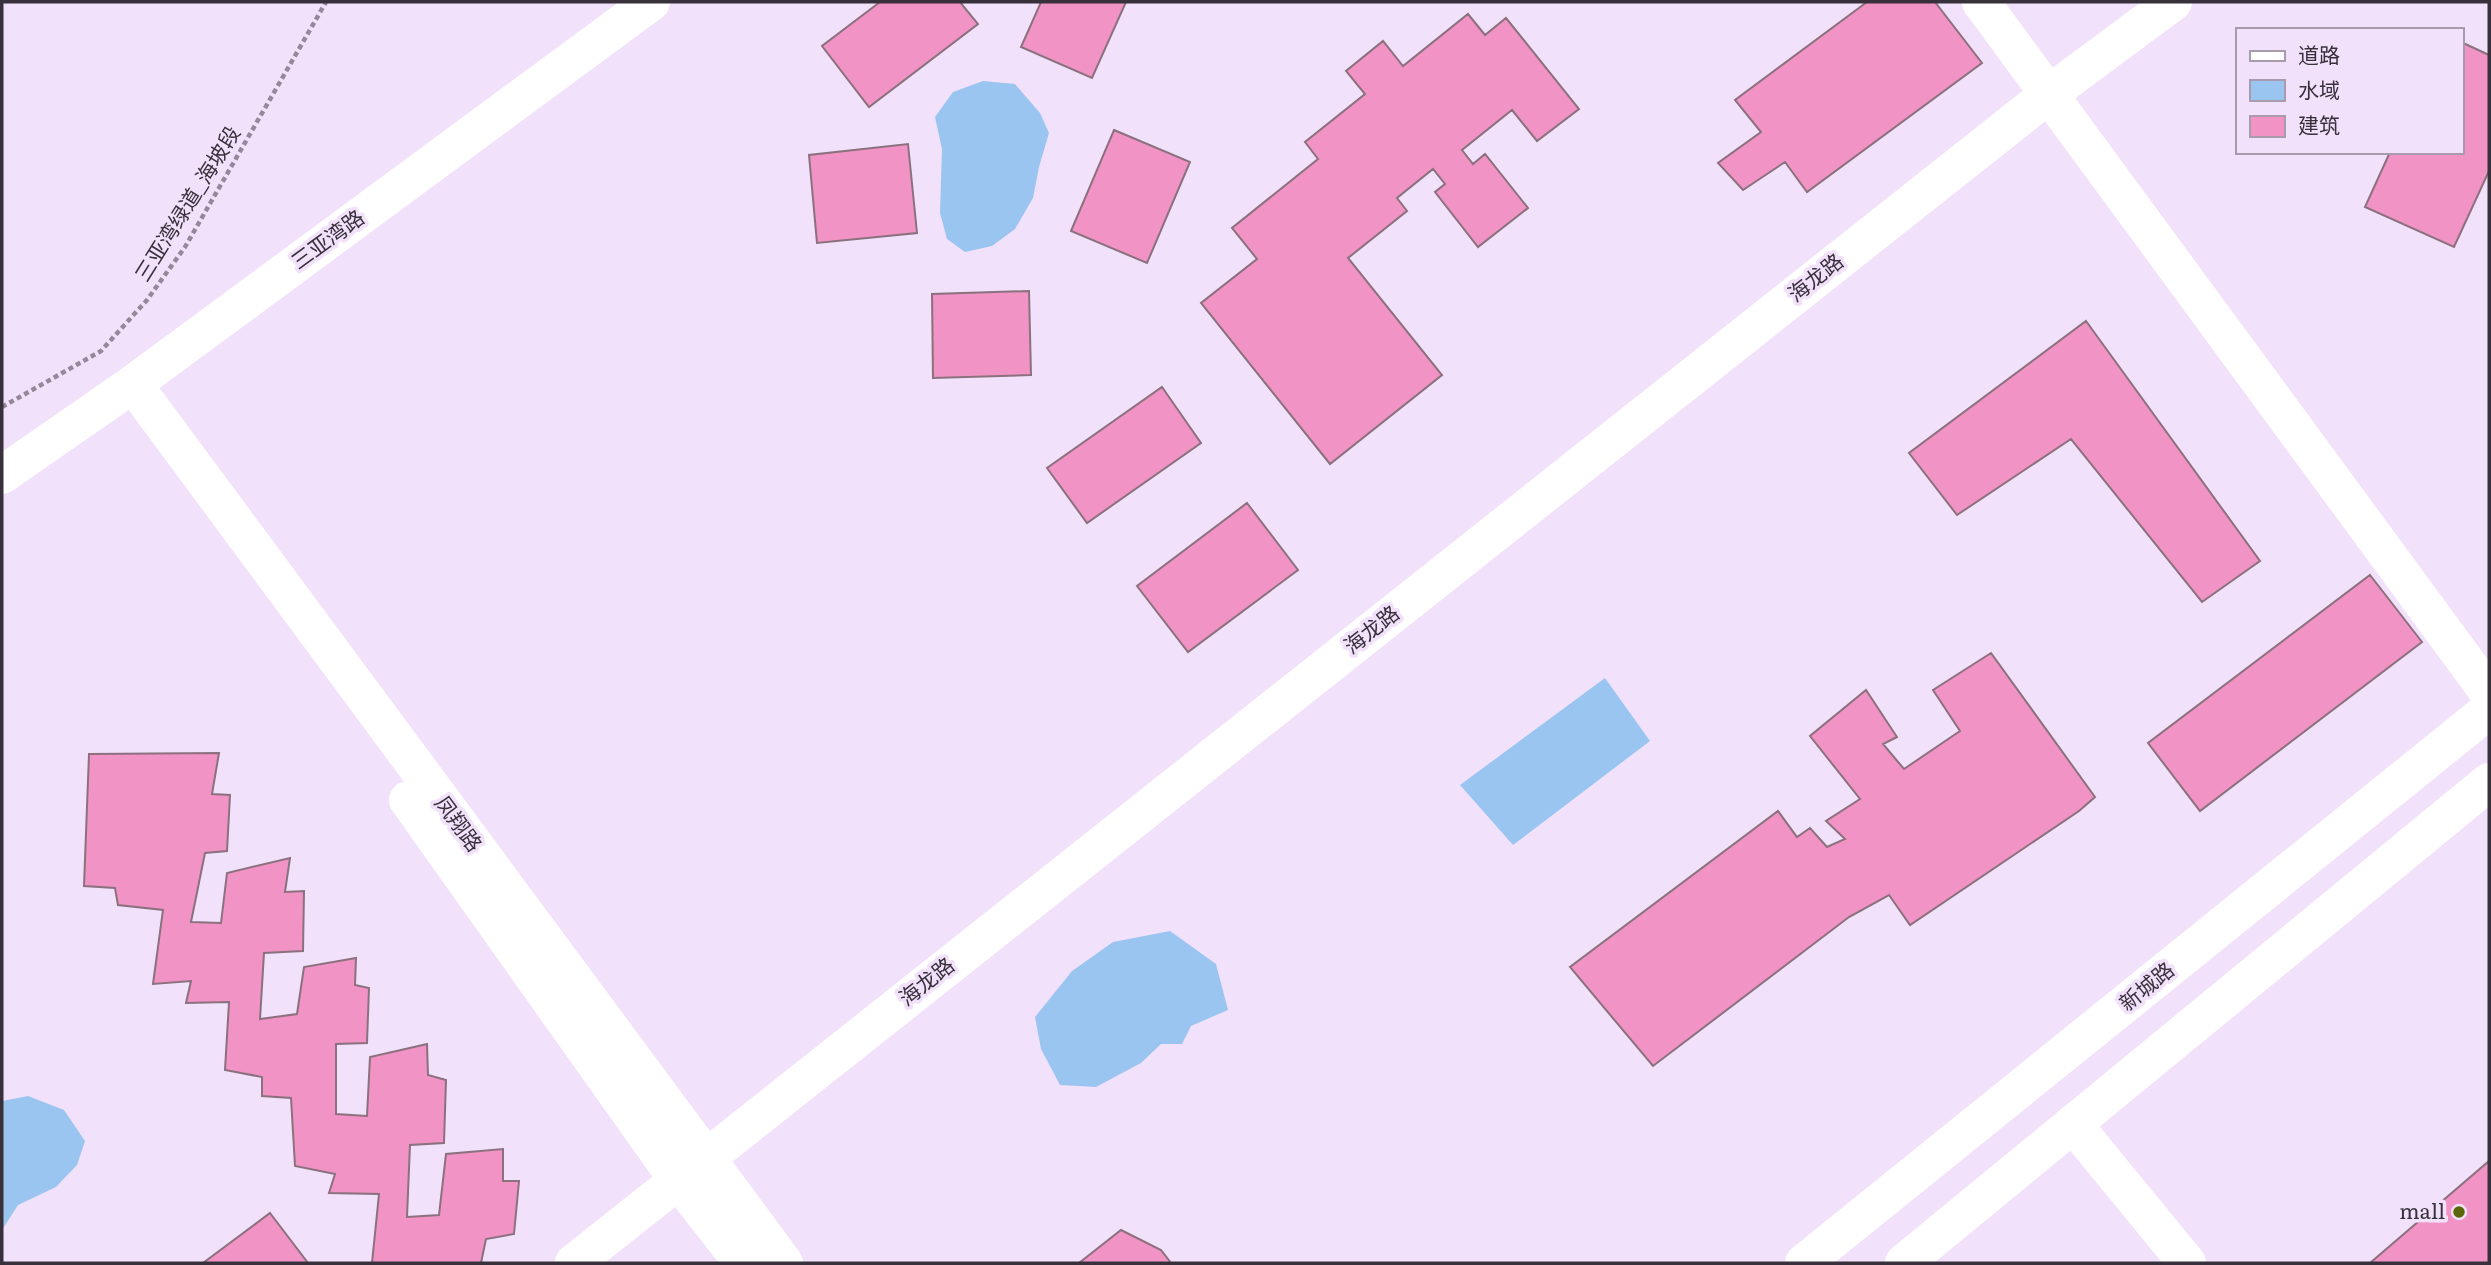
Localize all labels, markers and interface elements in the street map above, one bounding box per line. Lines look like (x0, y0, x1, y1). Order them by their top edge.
legend (2236, 28, 2463, 154)
text: 道路 (2298, 38, 2340, 69)
text: 水域 (2298, 73, 2340, 104)
text: 建筑 (2298, 108, 2340, 139)
street label: 三亚湾绿道_海坡段 (126, 119, 246, 286)
street label: 三亚湾路 (283, 201, 370, 275)
street label: 海龙路 (1780, 244, 1849, 308)
street label: 海龙路 (1336, 596, 1405, 660)
street label: 凤翔路 (429, 788, 491, 857)
street label: 海龙路 (891, 948, 960, 1012)
street label: 新城路 (2111, 953, 2180, 1017)
place label: mall (2399, 1194, 2445, 1225)
marker: mall (2451, 1204, 2467, 1220)

